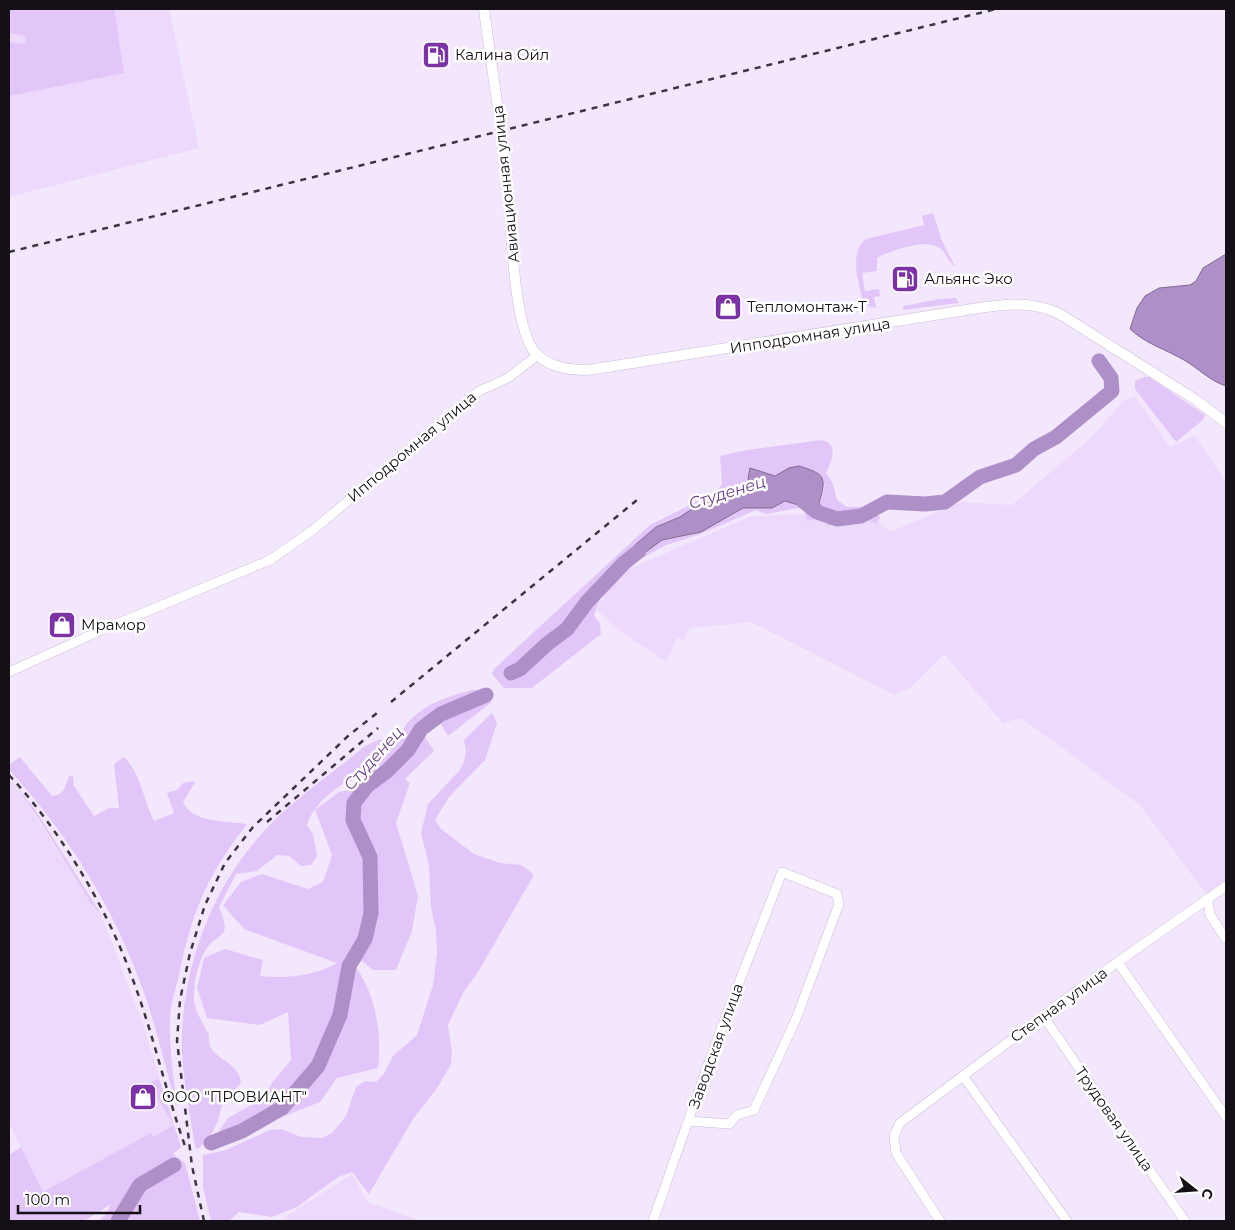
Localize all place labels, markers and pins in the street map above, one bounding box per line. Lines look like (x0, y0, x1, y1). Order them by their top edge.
fuel station icon: Калина Ойл (421, 40, 451, 70)
place label: Калина Ойл (455, 45, 549, 64)
fuel station icon: Альянс Эко (890, 264, 920, 294)
place label: Альянс Эко (924, 269, 1013, 288)
shop icon: Тепломонтаж-Т (713, 292, 743, 322)
place label: Тепломонтаж-Т (747, 297, 867, 316)
shop icon: Мрамор (47, 610, 77, 640)
place label: Мрамор (81, 615, 146, 634)
shop icon: ООО "ПРОВИАНТ" (128, 1082, 158, 1112)
place label: ООО "ПРОВИАНТ" (162, 1087, 307, 1106)

